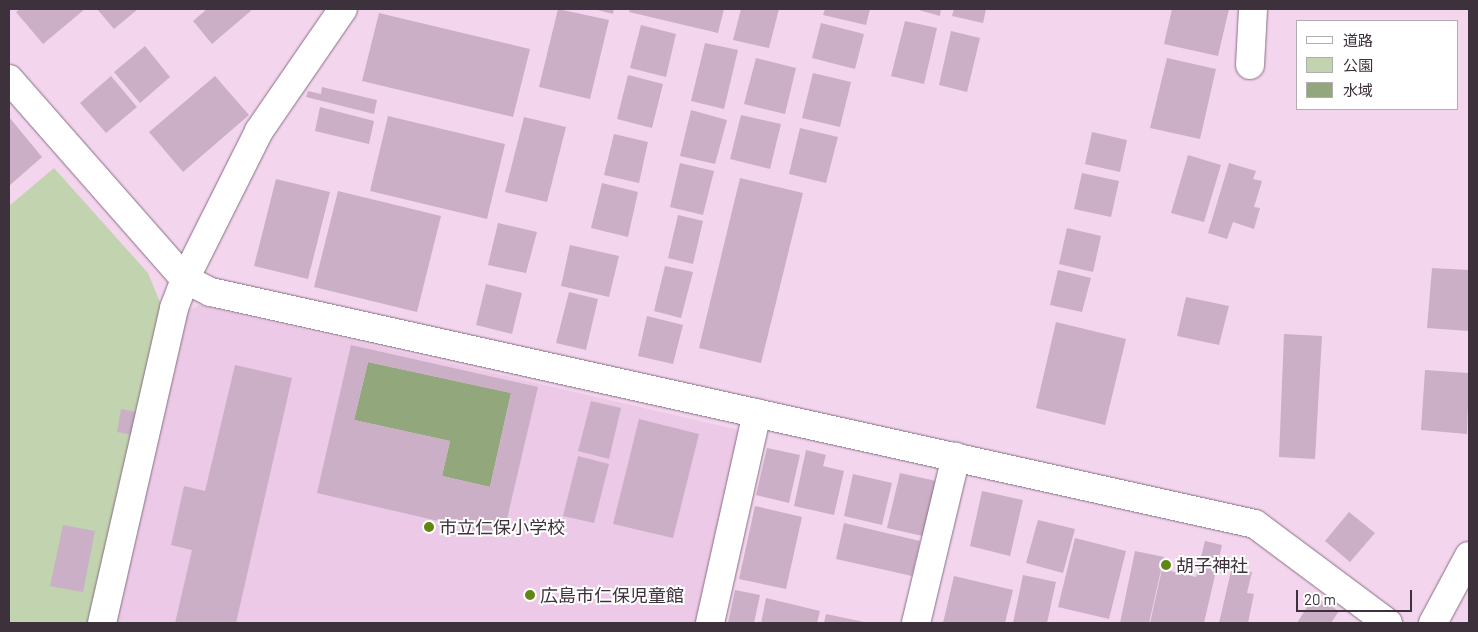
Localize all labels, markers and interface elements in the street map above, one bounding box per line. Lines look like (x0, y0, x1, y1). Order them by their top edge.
legend (1296, 20, 1458, 110)
text: 道路 (1343, 31, 1373, 49)
text: 公園 (1343, 56, 1373, 74)
text: 水域 (1343, 81, 1373, 99)
place label: 市立仁保小学校 (439, 516, 565, 538)
marker: 市立仁保小学校 (423, 521, 435, 533)
place label: 胡子神社 (1176, 554, 1248, 576)
marker: 胡子神社 (1160, 559, 1172, 571)
scale bar (1298, 580, 1414, 612)
place label: 広島市仁保児童館 (540, 584, 684, 606)
marker: 広島市仁保児童館 (524, 589, 536, 601)
text: 20 m (1304, 590, 1336, 608)

